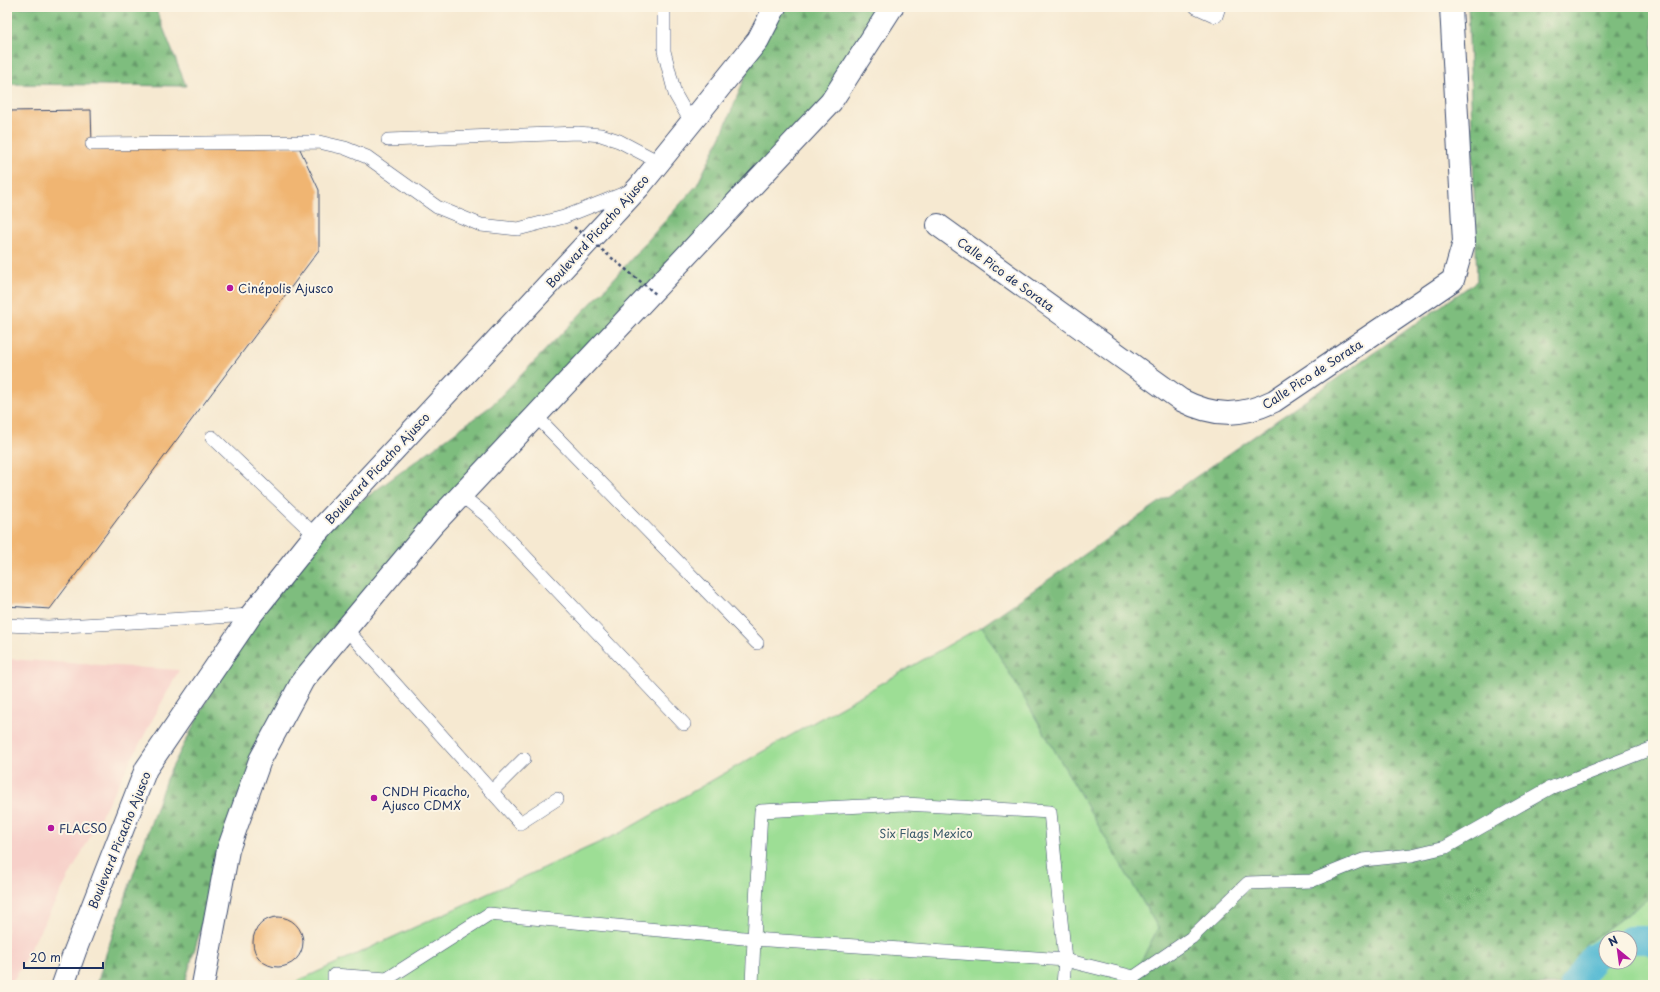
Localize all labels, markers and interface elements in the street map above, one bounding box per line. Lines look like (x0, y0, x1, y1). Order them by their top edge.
street label: Boulevard Picacho Ajusco (541, 170, 653, 291)
street label: Calle Pico de Sorata (954, 233, 1059, 316)
place label: Cinépolis Ajusco (238, 279, 334, 297)
marker: Cinépolis Ajusco (225, 283, 235, 293)
street label: Calle Pico de Sorata (1258, 335, 1366, 413)
street label: Boulevard Picacho Ajusco (320, 408, 434, 528)
street label: Boulevard Picacho Ajusco (83, 768, 155, 911)
place label: CNDH Picacho, Ajusco CDMX (382, 782, 470, 814)
marker: CNDH Picacho, Ajusco CDMX (369, 793, 379, 803)
place label: FLACSO (59, 819, 107, 837)
marker: FLACSO (46, 823, 56, 833)
park label: Six Flags Mexico (879, 824, 973, 842)
north arrow (1598, 930, 1638, 970)
text: N (1605, 931, 1621, 950)
scale bar (24, 944, 103, 970)
text: 20 m (30, 948, 61, 966)

